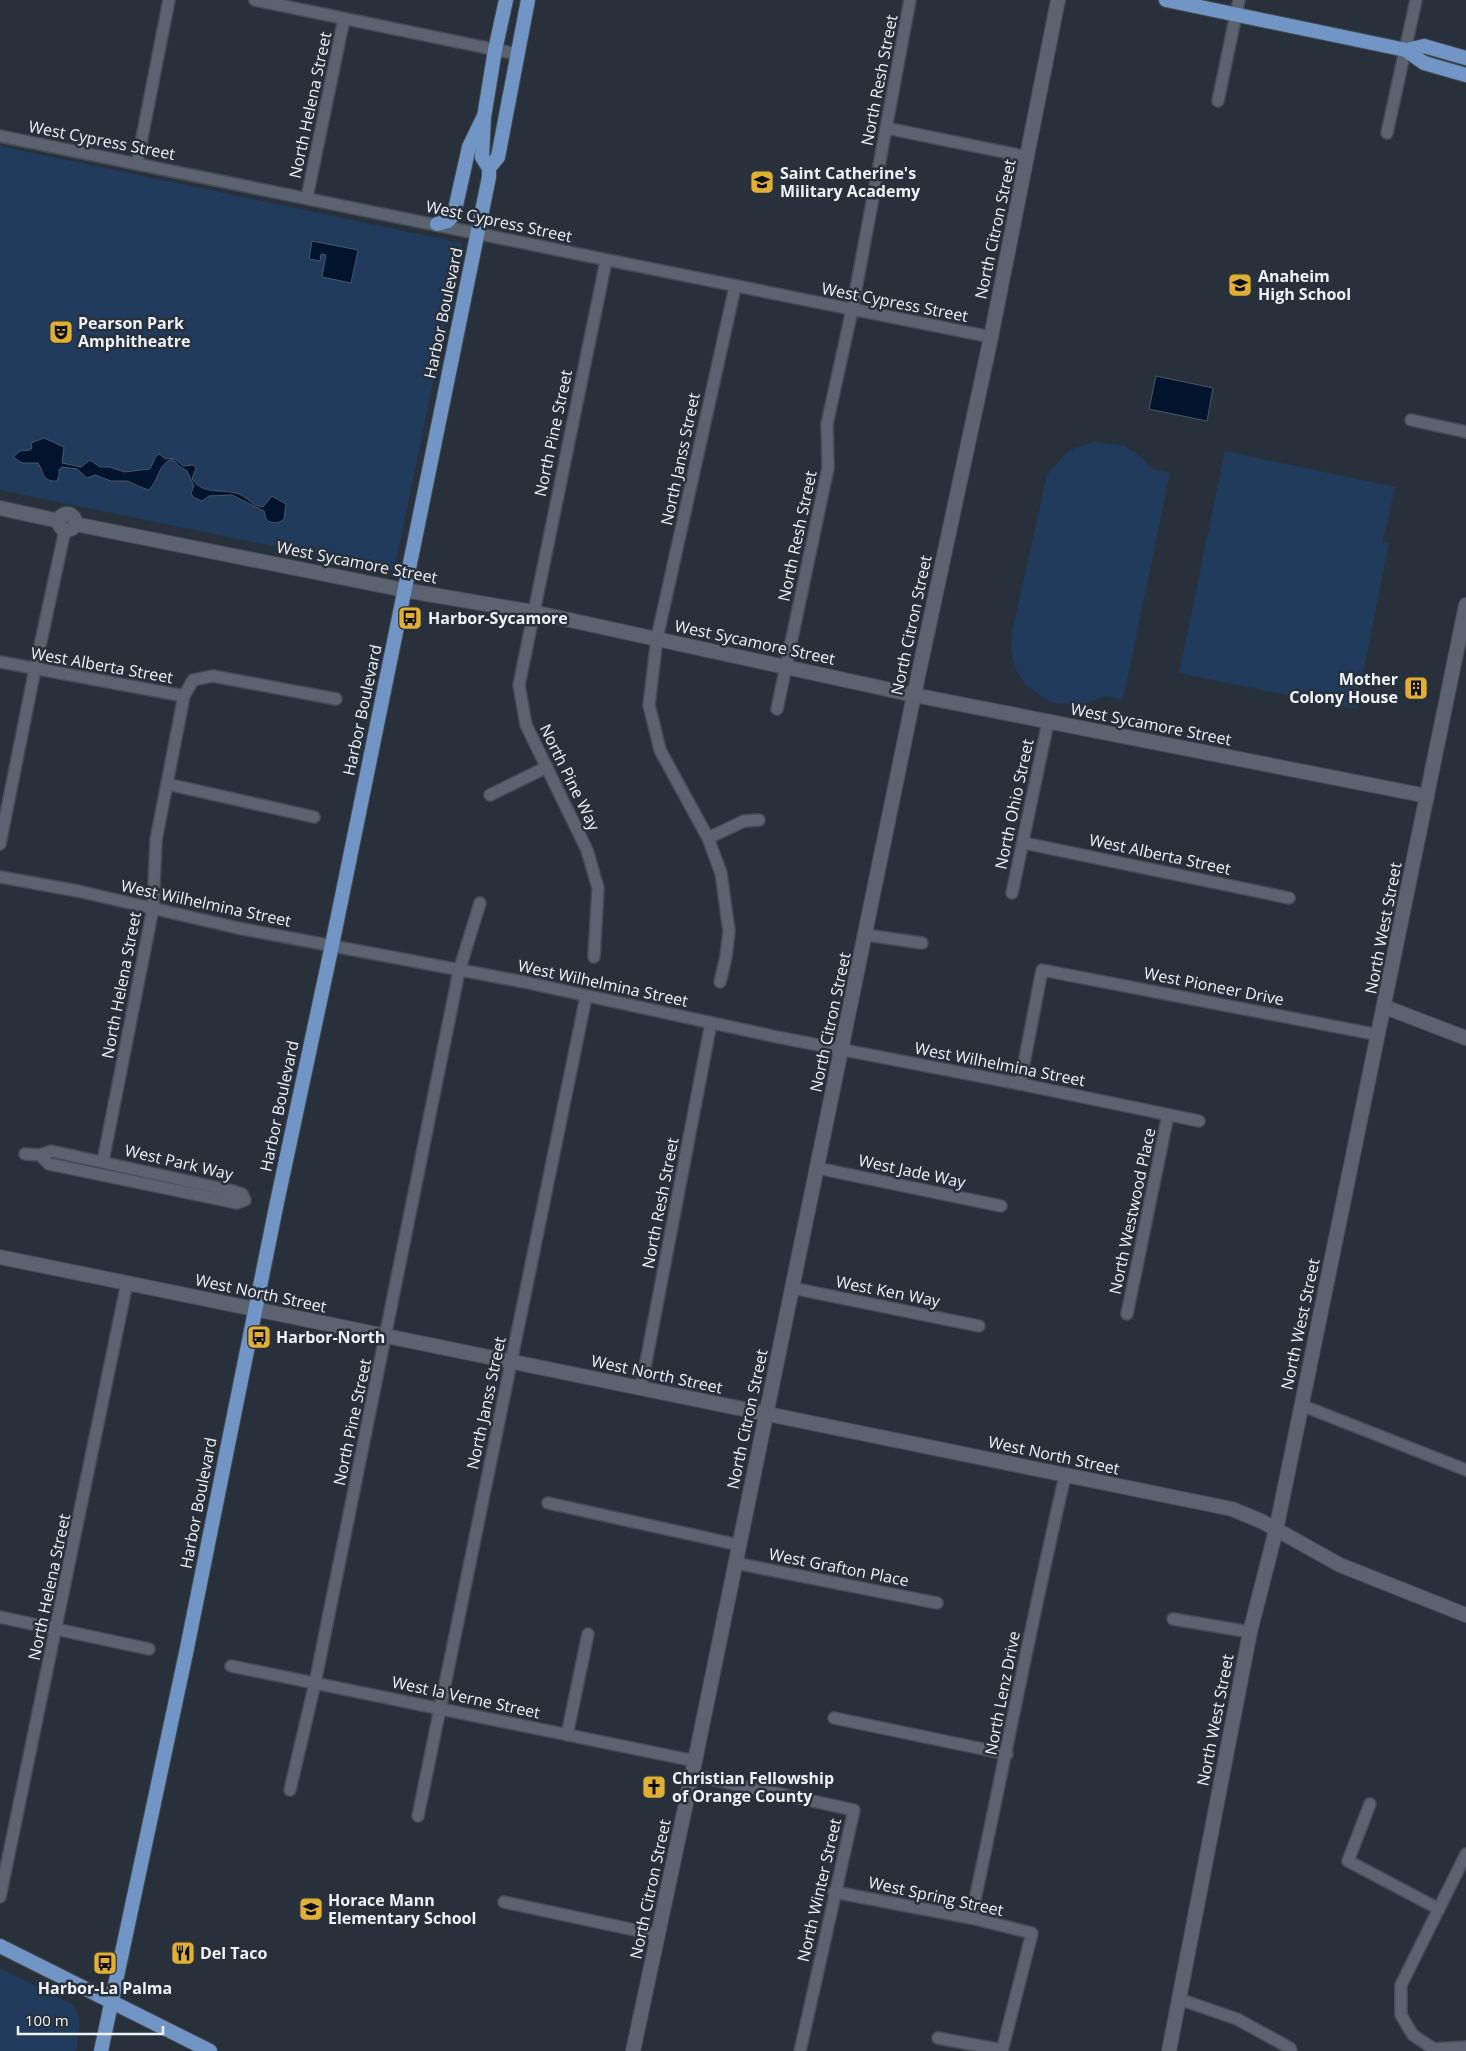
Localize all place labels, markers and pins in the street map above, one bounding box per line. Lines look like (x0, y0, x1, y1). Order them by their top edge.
place label: Saint Catherine's Military Academy (780, 162, 921, 202)
school or university icon: Saint Catherine's Military Academy (749, 169, 775, 195)
place label: Anaheim High School (1258, 265, 1351, 305)
school or university icon: Anaheim High School (1227, 272, 1253, 298)
place label: Pearson Park Amphitheatre (78, 312, 191, 352)
theatre icon: Pearson Park Amphitheatre (48, 319, 74, 345)
bus stop icon: Harbor-Sycamore (397, 605, 423, 631)
place label: Harbor-Sycamore (428, 607, 568, 629)
place label: Mother Colony House (1289, 668, 1398, 708)
building icon: Mother Colony House (1403, 675, 1429, 701)
bus stop icon: Harbor-North (246, 1324, 272, 1350)
place label: Harbor-North (276, 1326, 385, 1348)
place label: Christian Fellowship of Orange County (672, 1767, 834, 1807)
church icon: Christian Fellowship of Orange County (641, 1774, 667, 1800)
place label: Horace Mann Elementary School (328, 1889, 476, 1929)
school or university icon: Horace Mann Elementary School (298, 1896, 324, 1922)
restaurant icon: Del Taco (170, 1940, 196, 1966)
place label: Del Taco (200, 1942, 267, 1964)
bus stop icon: Harbor-La Palma (92, 1950, 118, 1976)
place label: Harbor-La Palma (38, 1977, 172, 1999)

